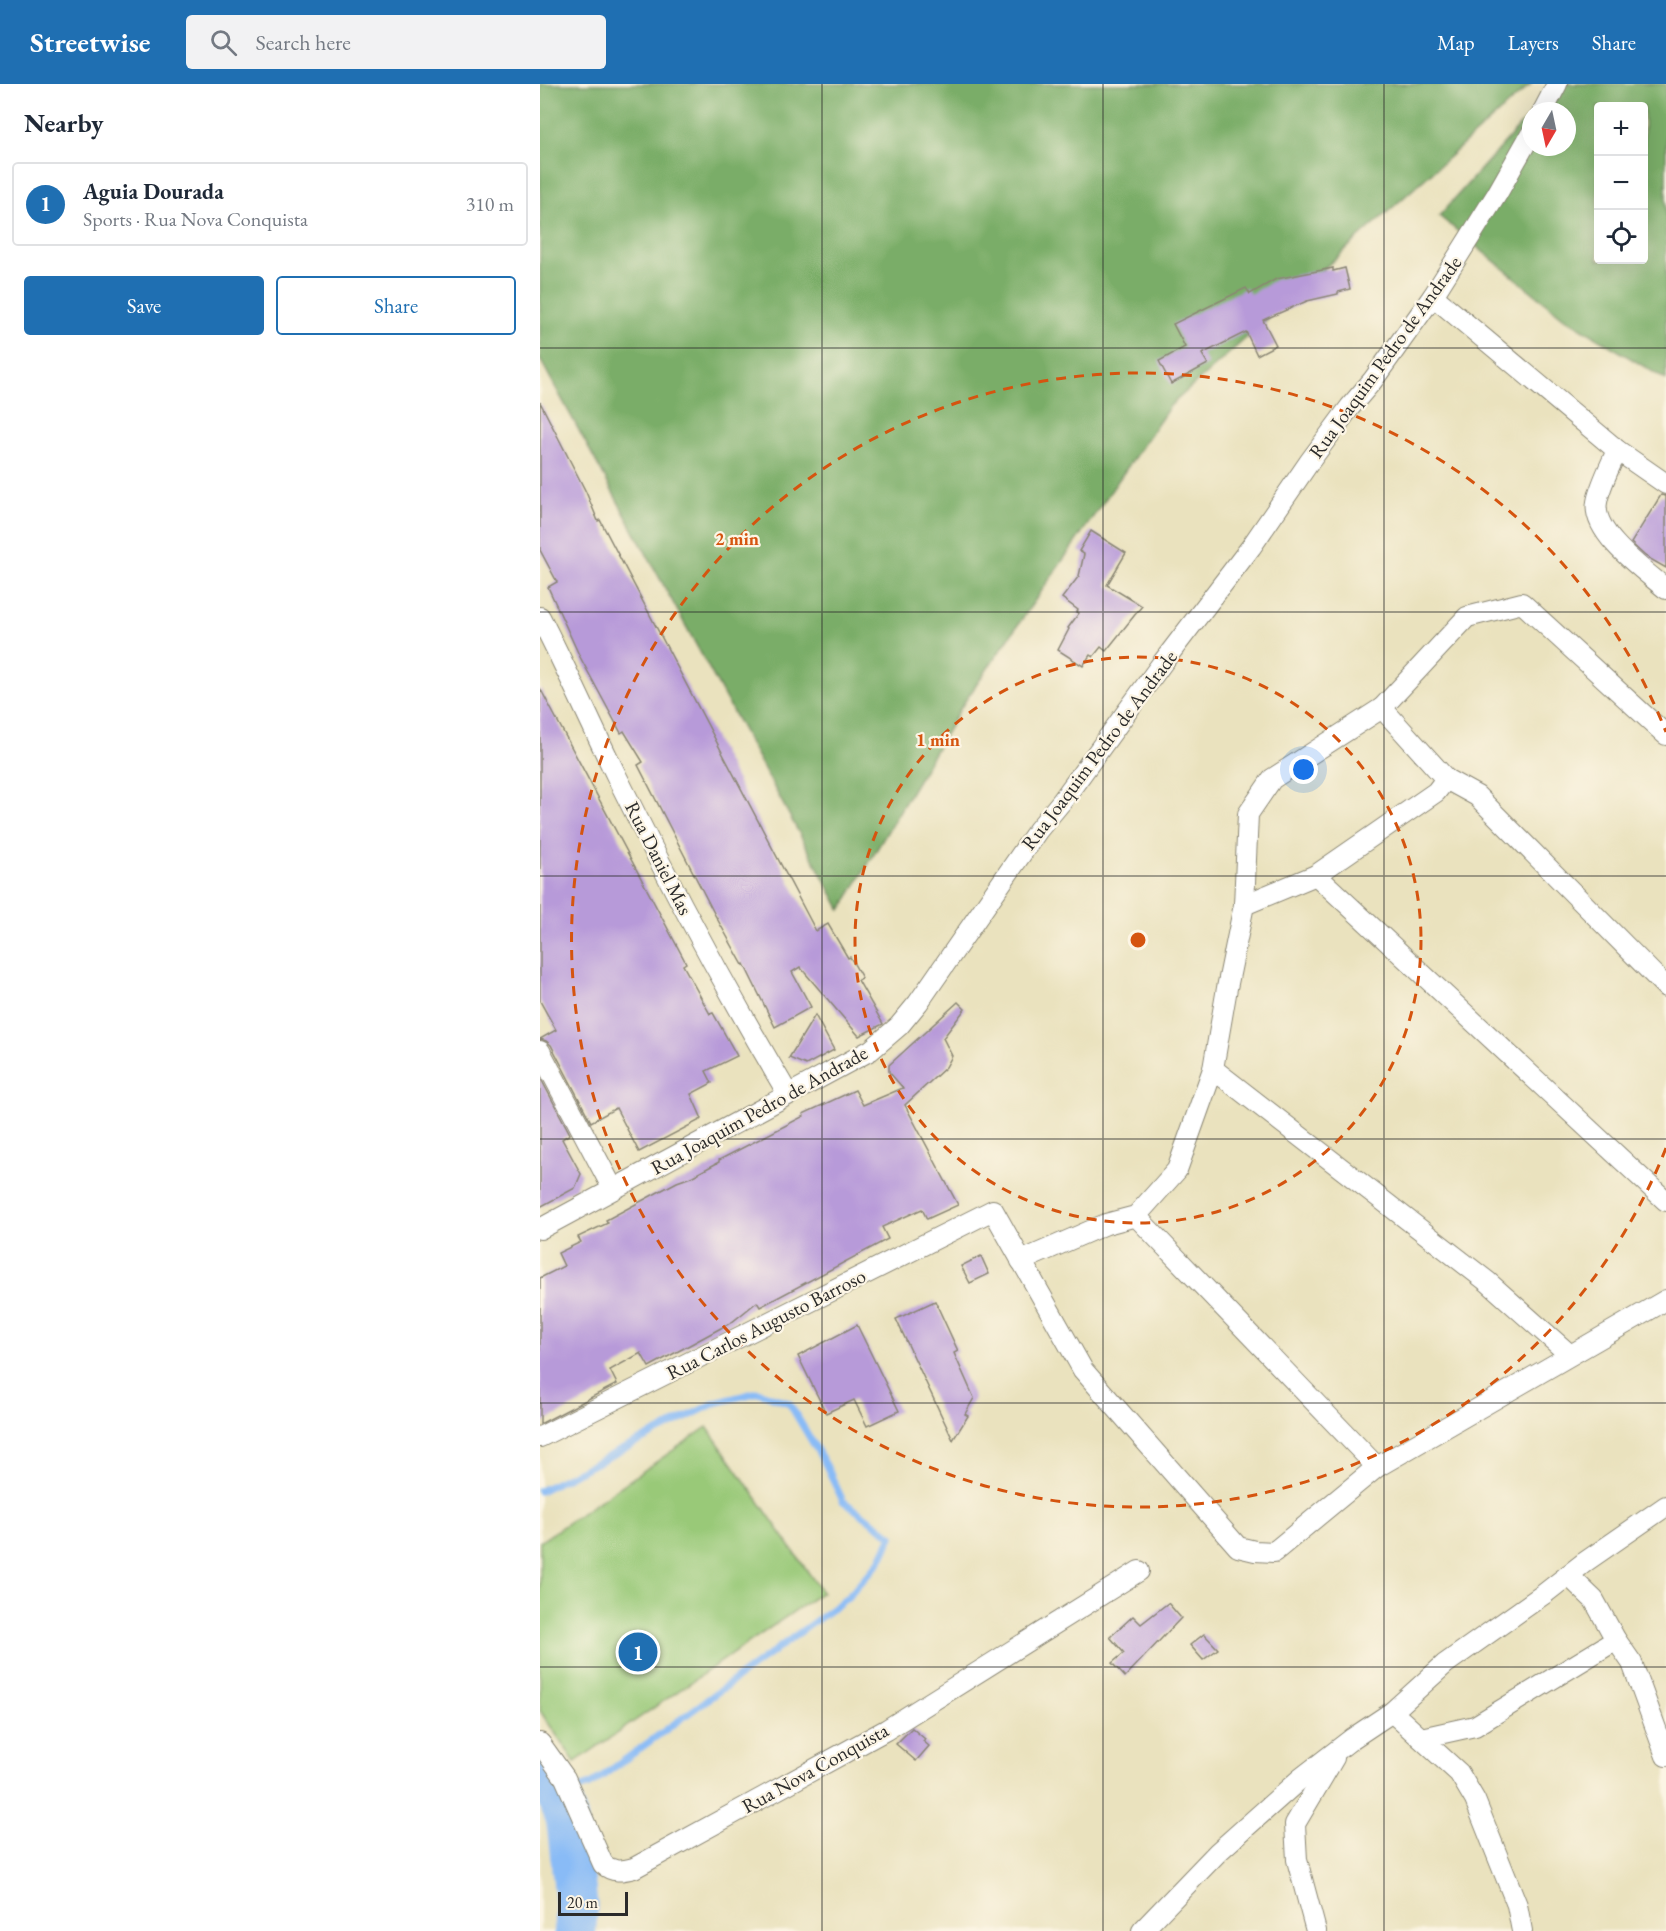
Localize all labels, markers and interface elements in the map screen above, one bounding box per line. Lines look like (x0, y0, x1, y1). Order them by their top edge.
search box (186, 15, 606, 69)
text: Streetwise (30, 24, 150, 60)
icon: search (207, 26, 240, 59)
text: Search here (255, 28, 351, 57)
text: Map (1437, 29, 1475, 56)
text: Layers (1508, 29, 1559, 56)
text: Share (1592, 29, 1636, 56)
north arrow (1522, 102, 1576, 156)
map controls (1594, 102, 1648, 264)
button: + (1594, 102, 1648, 156)
text: Nearby (24, 106, 104, 140)
button: − (1594, 156, 1648, 210)
text: Aguia Dourada (83, 177, 224, 206)
text: 1 (40, 191, 51, 217)
text: 310 m (466, 191, 514, 217)
text: Sports · Rua Nova Conquista (83, 206, 308, 232)
button: locate (1594, 210, 1648, 264)
street label: Rua Joaquim Pedro de Andrade (1303, 251, 1467, 463)
button: Save (24, 276, 264, 335)
button: Share (276, 276, 516, 335)
text: 2 min (715, 527, 759, 550)
street label: Rua Joaquim Pedro de Andrade (1015, 645, 1183, 855)
text: 1 min (916, 728, 960, 751)
your location (1289, 755, 1318, 784)
street label: Rua Daniel Mas (619, 797, 699, 919)
centre of rings (1128, 930, 1148, 950)
street label: Rua Joaquim Pedro de Andrade (646, 1039, 872, 1180)
street label: Rua Carlos Augusto Barroso (662, 1262, 870, 1386)
pin: 1 (618, 1630, 658, 1674)
street label: Rua Nova Conquista (737, 1717, 893, 1819)
scale bar (558, 1889, 628, 1916)
text: 20 m (567, 1892, 598, 1913)

